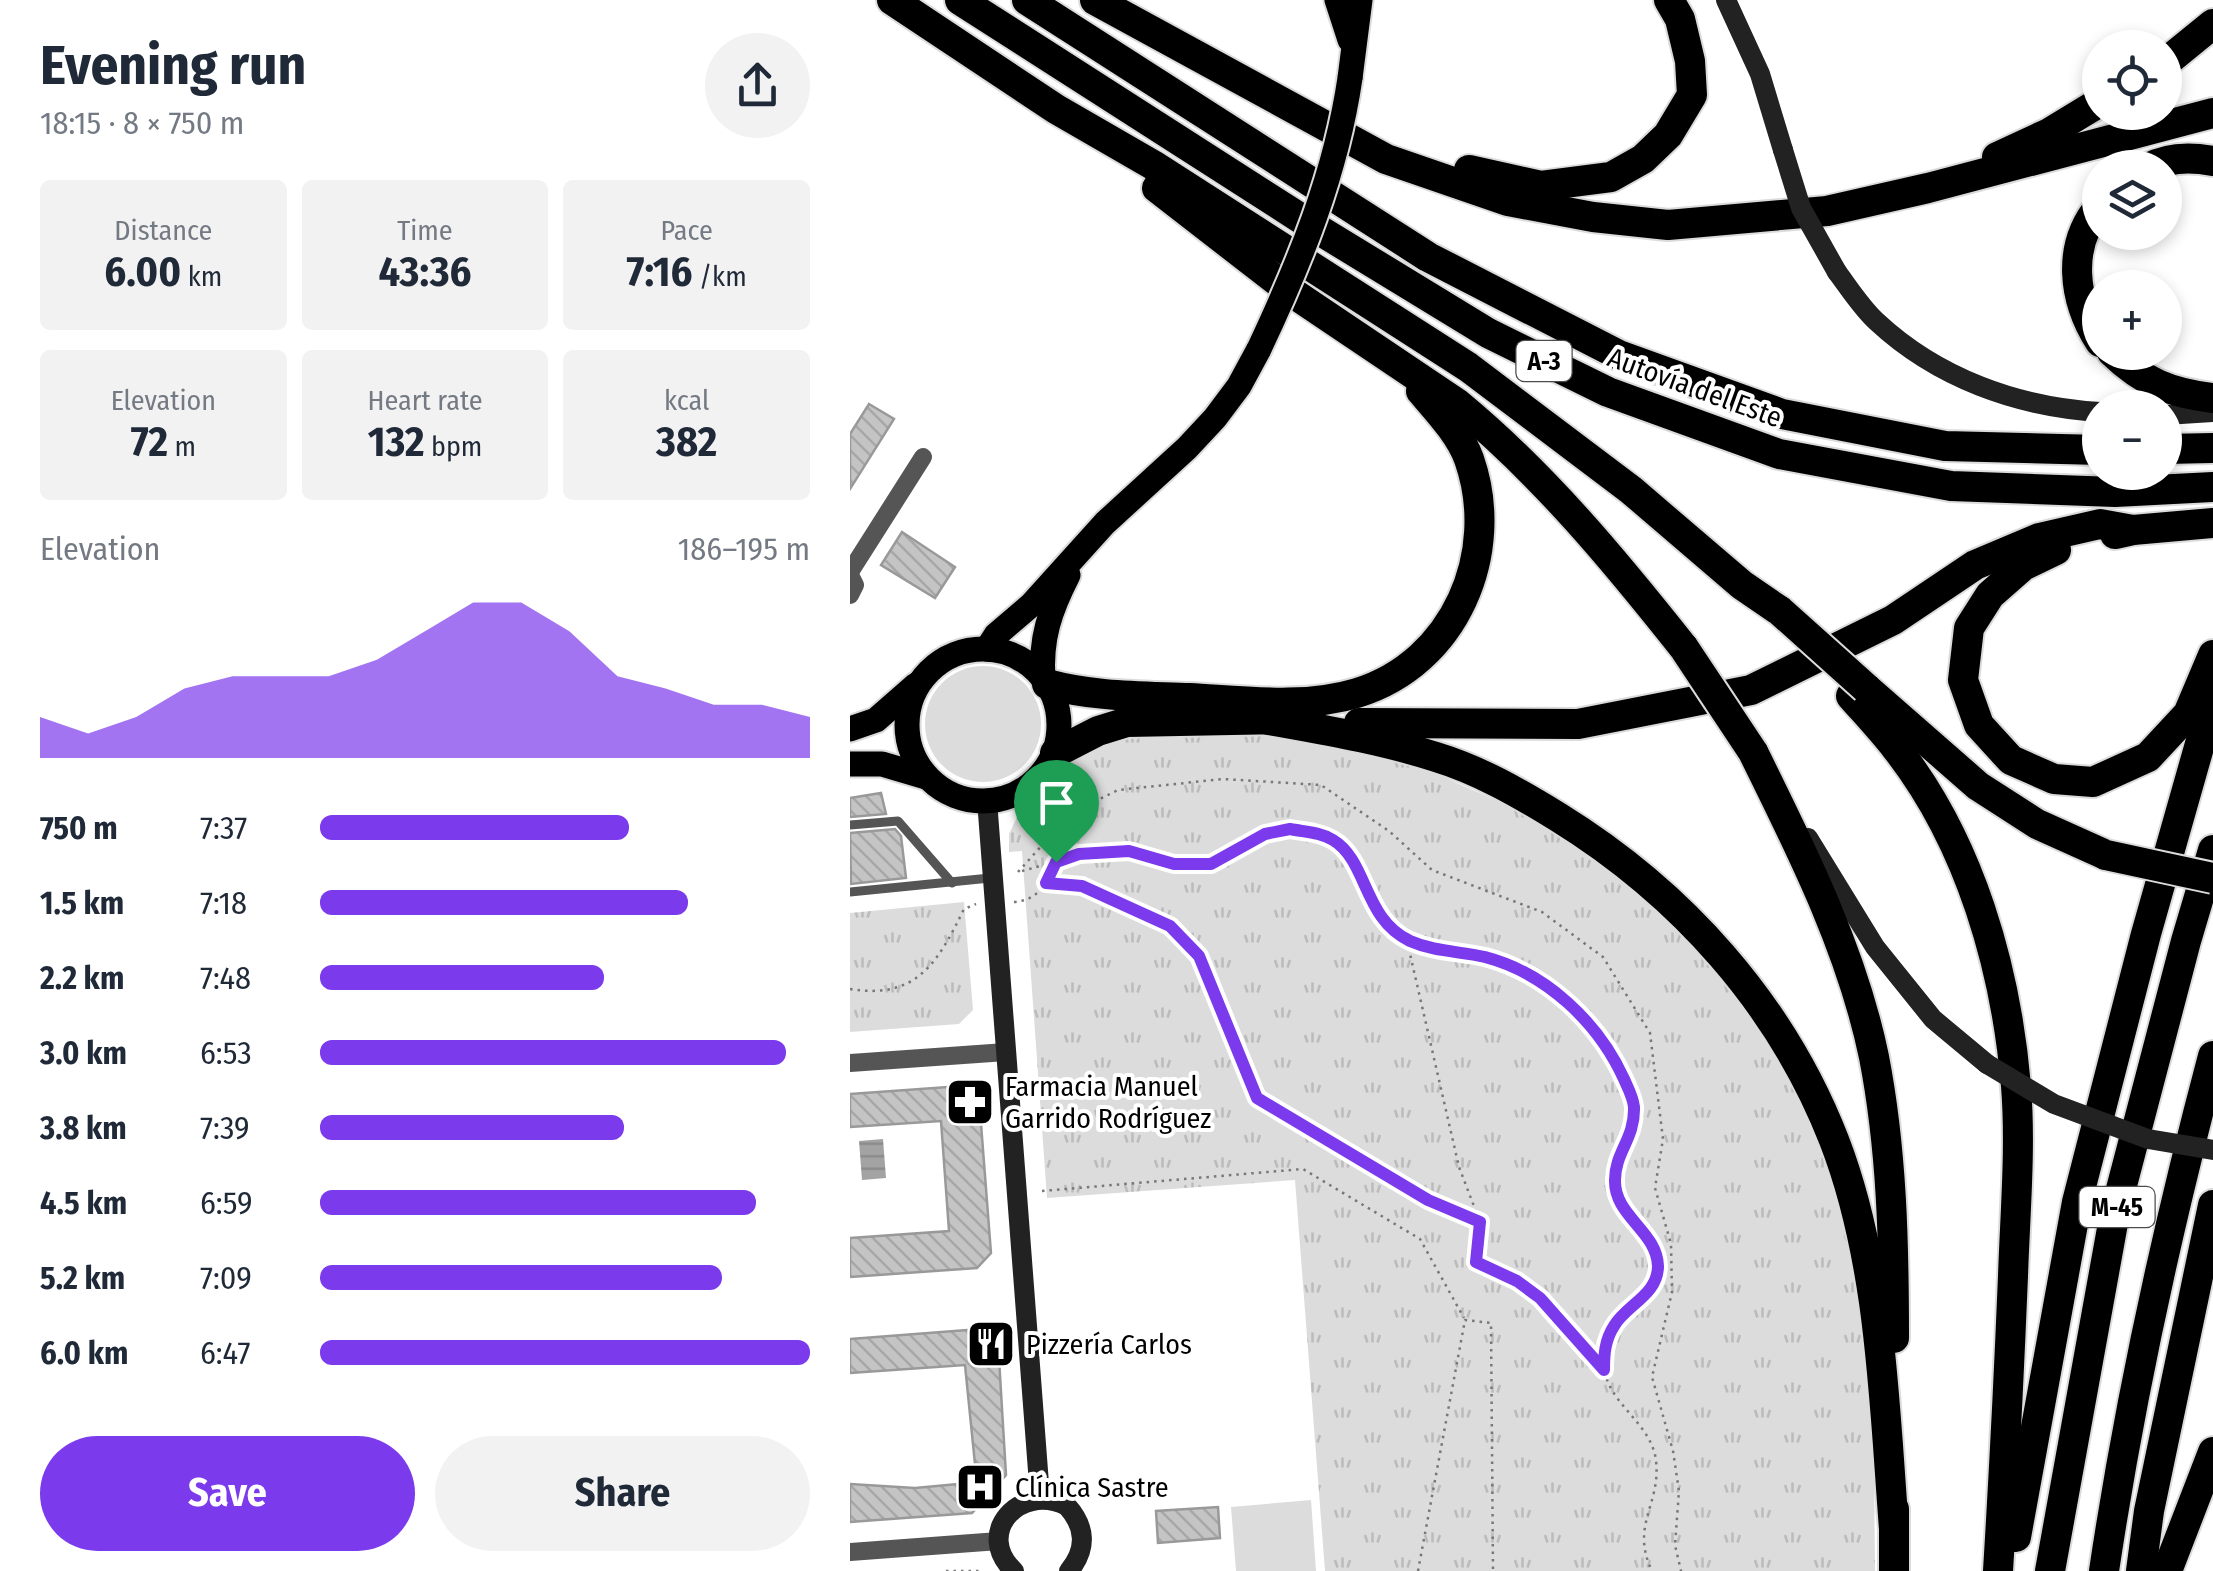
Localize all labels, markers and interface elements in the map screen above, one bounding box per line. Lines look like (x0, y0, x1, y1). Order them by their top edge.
map controls (2082, 30, 2182, 490)
button: locate (2082, 30, 2182, 130)
text: Evening run (40, 33, 306, 99)
button: share (705, 33, 810, 138)
text: 18:15 · 8 × 750 m (40, 104, 244, 142)
button: layers (2082, 150, 2182, 250)
text: Distance (114, 214, 212, 247)
text: Time (397, 214, 453, 247)
text: Pace (661, 214, 713, 247)
text: 6.00 (104, 247, 181, 297)
text: 43:36 (378, 247, 472, 297)
text: 7:16 (627, 247, 692, 297)
text: km (181, 260, 222, 293)
text: /km (692, 260, 747, 293)
button: + (2082, 270, 2182, 370)
road number: A-3 (1516, 341, 1572, 381)
street label: Autovía del Este (1603, 341, 1786, 434)
text: Elevation (111, 384, 216, 417)
text: Heart rate (368, 384, 482, 417)
text: kcal (664, 384, 709, 417)
button: − (2082, 390, 2182, 490)
text: 72 (131, 417, 168, 467)
text: 132 (368, 417, 424, 467)
text: 382 (656, 417, 717, 467)
text: m (168, 430, 196, 463)
text: bpm (424, 430, 482, 463)
text: Elevation (40, 530, 160, 568)
text: 186–195 m (678, 530, 810, 568)
pin (1014, 760, 1099, 863)
icon: arrive (1029, 775, 1084, 830)
text: 750 m (40, 809, 118, 847)
text: 7:37 (200, 809, 247, 847)
text: 1.5 km (40, 884, 124, 922)
text: 7:18 (200, 884, 247, 922)
text: 2.2 km (40, 959, 124, 997)
text: 7:48 (200, 959, 251, 997)
text: 3.0 km (40, 1034, 127, 1072)
text: 6:53 (200, 1034, 252, 1072)
place label: Farmacia Manuel Garrido Rodríguez (1005, 1070, 1211, 1135)
pharmacy icon: Farmacia Manuel Garrido Rodríguez (944, 1076, 996, 1128)
text: 3.8 km (40, 1109, 127, 1147)
text: 7:39 (200, 1109, 250, 1147)
text: 4.5 km (40, 1184, 127, 1222)
text: 6:59 (200, 1184, 253, 1222)
road number: M-45 (2080, 1187, 2154, 1227)
text: 5.2 km (40, 1259, 125, 1297)
text: 7:09 (200, 1259, 252, 1297)
restaurant icon: Pizzería Carlos (965, 1318, 1017, 1370)
place label: Pizzería Carlos (1026, 1328, 1192, 1361)
text: 6.0 km (40, 1334, 128, 1372)
text: 6:47 (200, 1334, 250, 1372)
button: Save (40, 1436, 415, 1551)
button: Share (435, 1436, 810, 1551)
hospital icon: Clínica Sastre (954, 1461, 1006, 1513)
place label: Clínica Sastre (1015, 1471, 1169, 1504)

